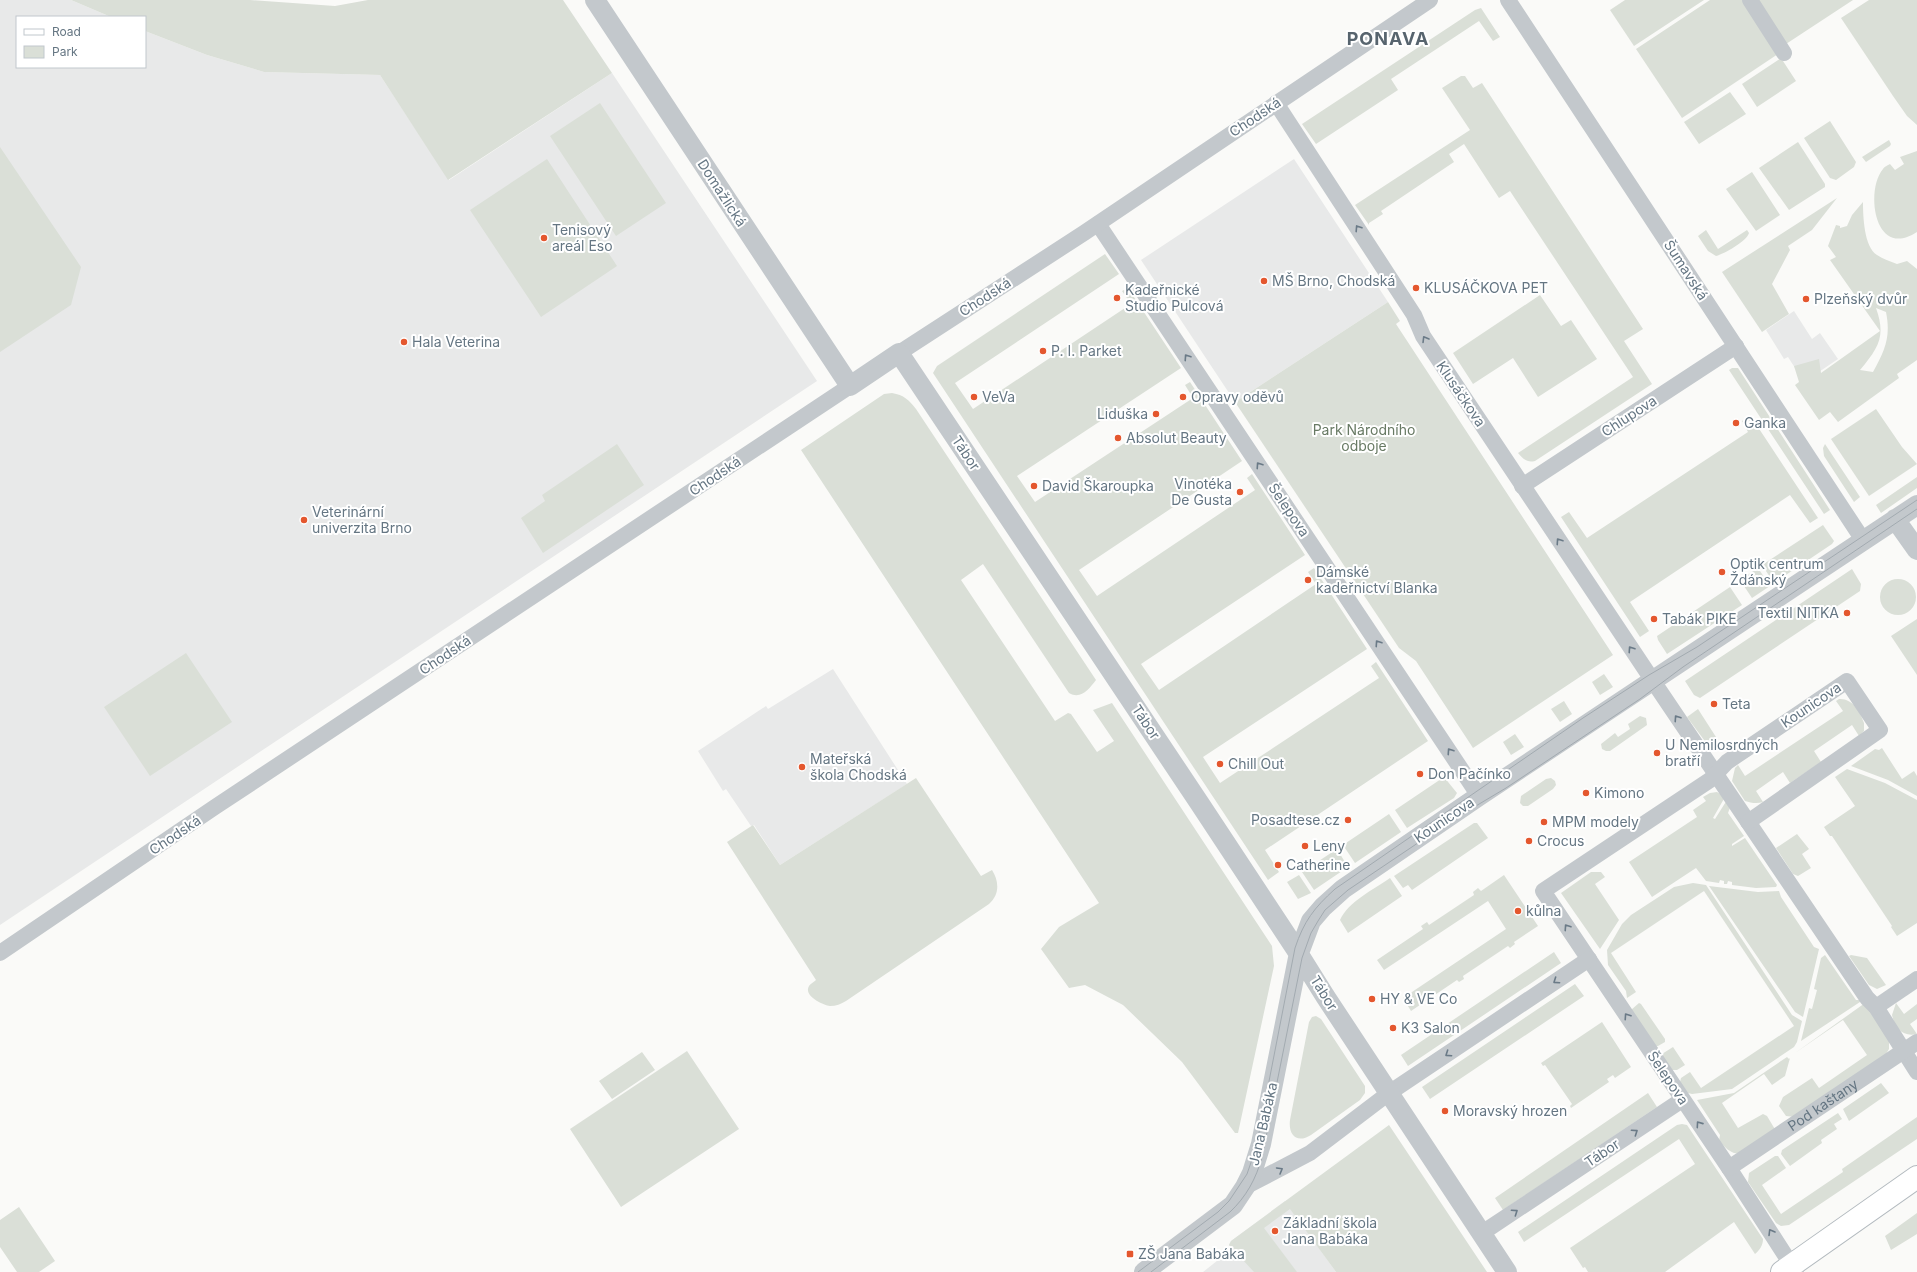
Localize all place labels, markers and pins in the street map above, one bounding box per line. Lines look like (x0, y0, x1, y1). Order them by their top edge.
place label: Tenisový areál Eso (552, 221, 613, 254)
marker: Tenisový areál Eso (539, 233, 549, 243)
place label: MŠ Brno, Chodská (1272, 272, 1395, 289)
marker: MŠ Brno, Chodská (1259, 276, 1269, 286)
place label: KLUSÁČKOVA PET (1424, 279, 1548, 296)
place label: Kadeřnické Studio Pulcová (1125, 281, 1224, 314)
marker: KLUSÁČKOVA PET (1411, 283, 1421, 293)
place label: Plzeňský dvůr (1814, 290, 1907, 307)
marker: Kadeřnické Studio Pulcová (1112, 293, 1122, 303)
marker: Plzeňský dvůr (1801, 294, 1811, 304)
place label: Hala Veterina (412, 333, 500, 350)
marker: Hala Veterina (399, 337, 409, 347)
place label: P. I. Parket (1051, 342, 1122, 359)
marker: P. I. Parket (1038, 346, 1048, 356)
place label: VeVa (982, 388, 1015, 405)
place label: Opravy oděvů (1191, 388, 1284, 405)
marker: VeVa (969, 392, 979, 402)
marker: Opravy oděvů (1178, 392, 1188, 402)
place label: Liduška (1097, 405, 1148, 422)
marker: Liduška (1151, 409, 1161, 419)
place label: Ganka (1744, 414, 1786, 431)
marker: Ganka (1731, 418, 1741, 428)
place label: Absolut Beauty (1126, 429, 1227, 446)
marker: Absolut Beauty (1113, 433, 1123, 443)
place label: Vinotéka De Gusta (1171, 475, 1232, 508)
place label: David Škaroupka (1042, 477, 1154, 494)
marker: David Škaroupka (1029, 481, 1039, 491)
marker: Vinotéka De Gusta (1235, 487, 1245, 497)
place label: Veterinární univerzita Brno (312, 503, 412, 536)
marker: Veterinární univerzita Brno (299, 515, 309, 525)
place label: Optik centrum Ždánský (1730, 555, 1824, 588)
place label: Dámské kadeřnictví Blanka (1316, 563, 1438, 596)
marker: Optik centrum Ždánský (1717, 567, 1727, 577)
marker: Dámské kadeřnictví Blanka (1303, 575, 1313, 585)
place label: Textil NITKA (1758, 604, 1839, 621)
marker: Textil NITKA (1842, 608, 1852, 618)
place label: Tabák PIKE (1662, 610, 1737, 627)
marker: Tabák PIKE (1649, 614, 1659, 624)
place label: Teta (1722, 695, 1751, 712)
marker: Teta (1709, 699, 1719, 709)
place label: U Nemilosrdných bratří (1665, 736, 1778, 769)
marker: U Nemilosrdných bratří (1652, 748, 1662, 758)
place label: Mateřská škola Chodská (810, 750, 907, 783)
place label: Chill Out (1228, 755, 1285, 772)
marker: Chill Out (1215, 759, 1225, 769)
marker: Mateřská škola Chodská (797, 762, 807, 772)
place label: Don Pačínko (1428, 765, 1511, 782)
marker: Don Pačínko (1415, 769, 1425, 779)
place label: Kimono (1594, 784, 1644, 801)
marker: Kimono (1581, 788, 1591, 798)
place label: Posadtese.cz (1251, 811, 1340, 828)
place label: MPM modely (1552, 813, 1639, 830)
marker: Posadtese.cz (1343, 815, 1353, 825)
marker: MPM modely (1539, 817, 1549, 827)
place label: Crocus (1537, 832, 1584, 849)
marker: Crocus (1524, 836, 1534, 846)
place label: Leny (1313, 837, 1345, 854)
marker: Leny (1300, 841, 1310, 851)
place label: Catherine (1286, 856, 1350, 873)
marker: Catherine (1273, 860, 1283, 870)
place label: kůlna (1526, 902, 1562, 919)
marker: kůlna (1513, 906, 1523, 916)
place label: HY & VE Co (1380, 990, 1457, 1007)
marker: HY & VE Co (1367, 994, 1377, 1004)
place label: K3 Salon (1401, 1019, 1460, 1036)
marker: K3 Salon (1388, 1023, 1398, 1033)
place label: Moravský hrozen (1453, 1102, 1567, 1119)
marker: Moravský hrozen (1440, 1106, 1450, 1116)
place label: Základní škola Jana Babáka (1283, 1214, 1377, 1247)
marker: Základní škola Jana Babáka (1270, 1226, 1280, 1236)
place label: ZŠ Jana Babáka (1138, 1245, 1245, 1262)
marker: ZŠ Jana Babáka (1125, 1249, 1135, 1259)

